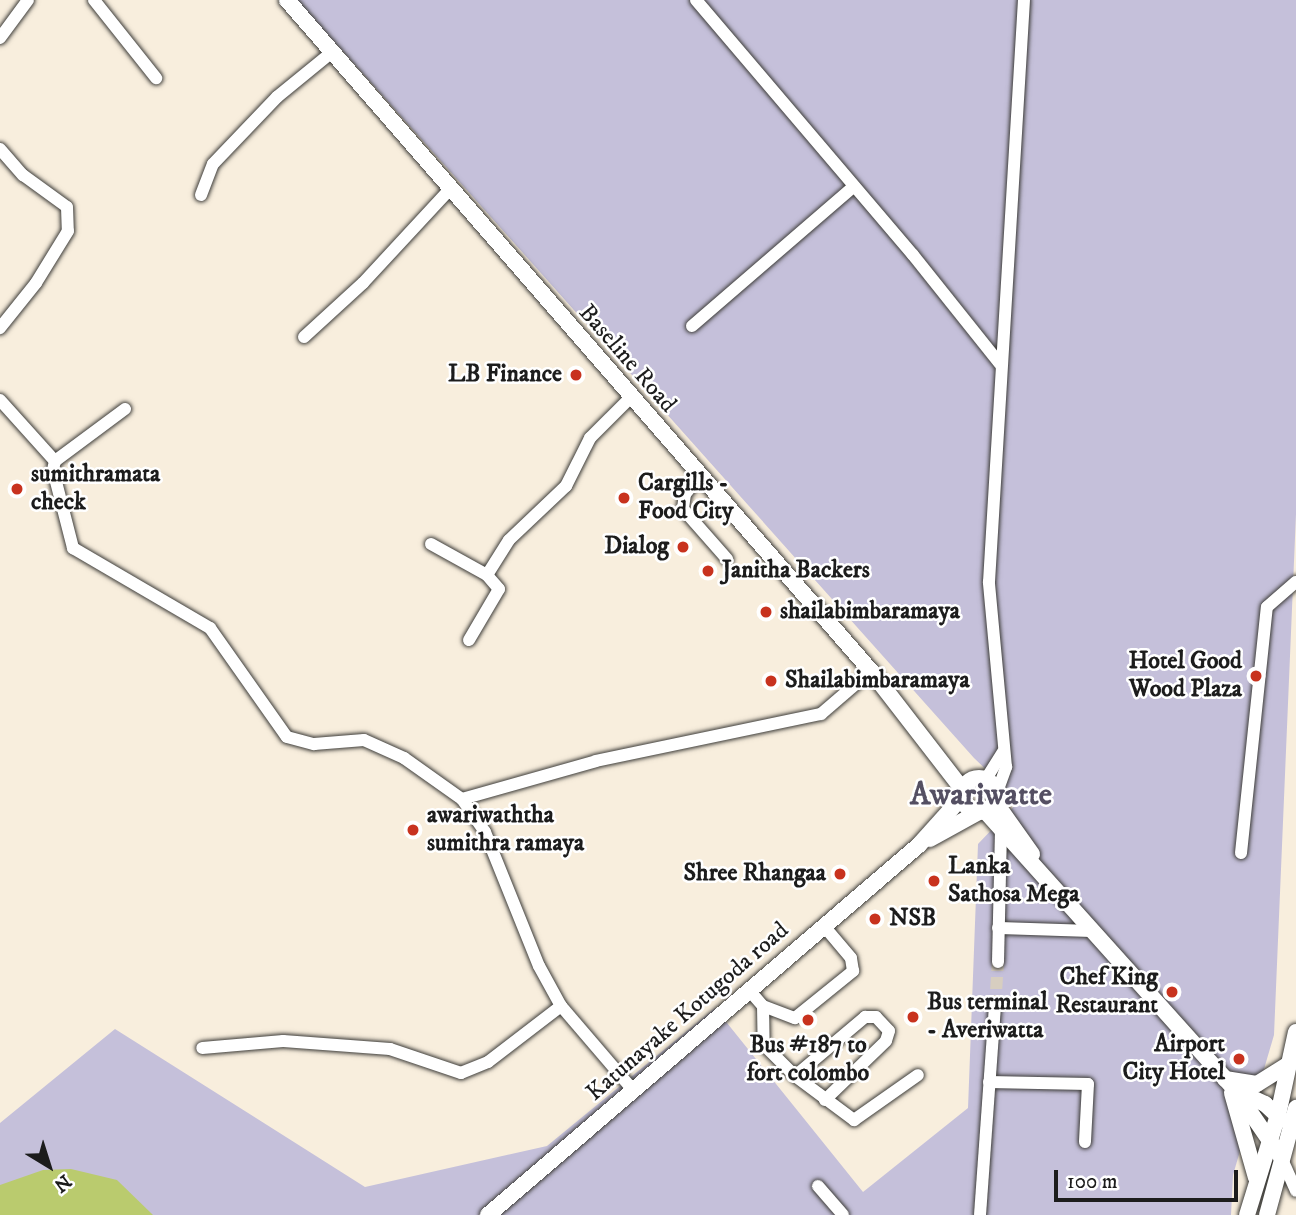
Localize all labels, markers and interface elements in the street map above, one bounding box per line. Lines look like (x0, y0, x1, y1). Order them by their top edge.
street label: Baseline Road (572, 299, 682, 419)
place label: LB Finance (448, 361, 562, 389)
marker: LB Finance (568, 367, 584, 383)
place label: sumithramata check (31, 461, 160, 517)
place label: Cargills - Food City (638, 470, 733, 526)
marker: sumithramata check (9, 481, 25, 497)
marker: Cargills - Food City (616, 490, 632, 506)
place label: Dialog (604, 533, 669, 561)
marker: Dialog (675, 539, 691, 555)
place label: Janitha Backers (722, 557, 870, 585)
marker: Janitha Backers (700, 563, 716, 579)
place label: shailabimbaramaya (780, 598, 960, 626)
marker: shailabimbaramaya (758, 604, 774, 620)
place label: Hotel Good Wood Plaza (1128, 648, 1242, 704)
place label: Shailabimbaramaya (785, 667, 970, 695)
marker: Hotel Good Wood Plaza (1248, 668, 1264, 684)
marker: Shailabimbaramaya (763, 673, 779, 689)
district label: Awariwatte (910, 776, 1052, 814)
place label: awariwaththa sumithra ramaya (427, 802, 584, 858)
marker: awariwaththa sumithra ramaya (405, 822, 421, 838)
place label: Lanka Sathosa Mega (948, 853, 1079, 909)
place label: Shree Rhangaa (684, 860, 826, 888)
marker: Shree Rhangaa (832, 866, 848, 882)
marker: Lanka Sathosa Mega (926, 873, 942, 889)
place label: NSB (889, 905, 936, 933)
marker: NSB (867, 911, 883, 927)
street label: Katunayake Kotugoda road (581, 916, 795, 1108)
place label: Chef King Restaurant (1056, 964, 1158, 1020)
marker: Chef King Restaurant (1164, 984, 1180, 1000)
place label: Bus terminal - Averiwatta (927, 989, 1048, 1045)
marker: Bus terminal - Averiwatta (905, 1009, 921, 1025)
marker: Bus #187 to fort colombo (800, 1012, 816, 1028)
place label: Airport City Hotel (1123, 1031, 1225, 1087)
place label: Bus #187 to fort colombo (747, 1032, 869, 1088)
marker: Airport City Hotel (1231, 1051, 1247, 1067)
north arrow (14, 1131, 84, 1201)
scale bar (1058, 1156, 1242, 1200)
text: N (49, 1169, 75, 1197)
text: 100 m (1067, 1169, 1118, 1195)

